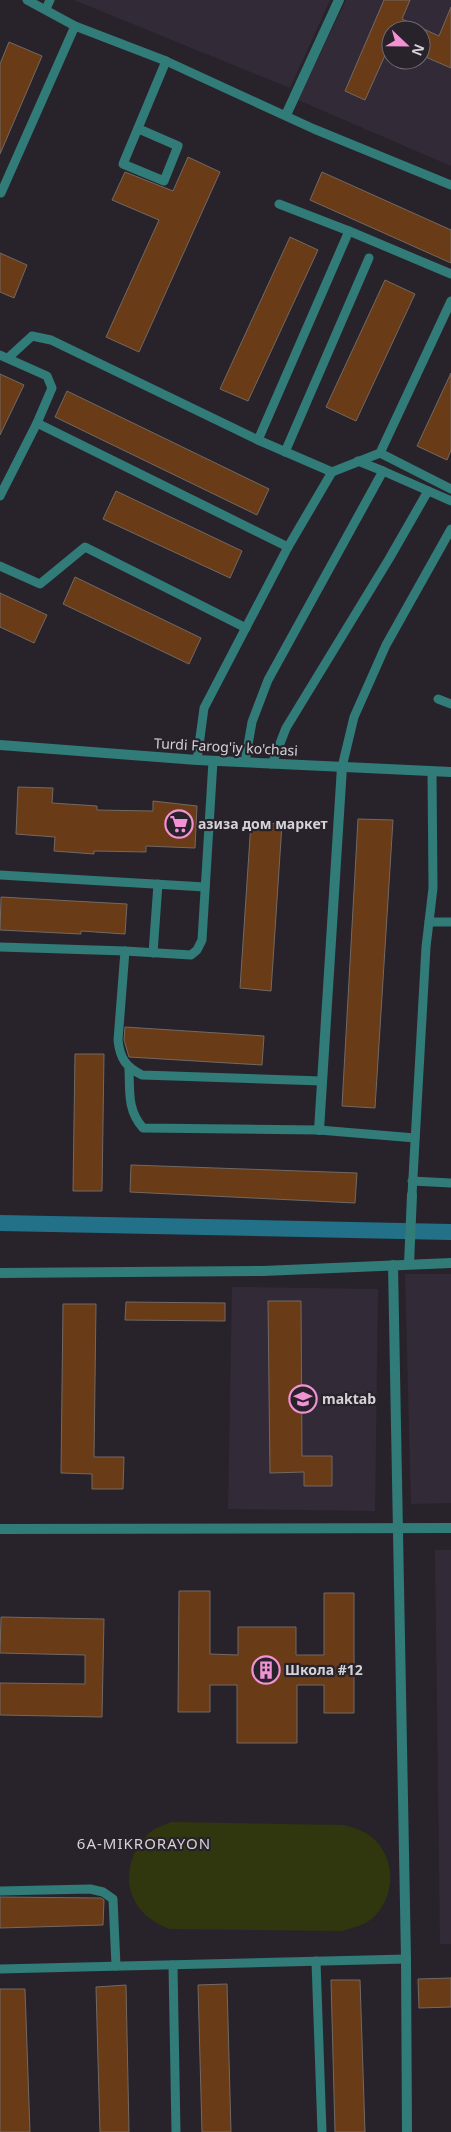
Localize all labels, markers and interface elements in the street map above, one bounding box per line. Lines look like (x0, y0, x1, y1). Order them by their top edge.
north arrow (381, 20, 431, 70)
text: N (408, 41, 429, 59)
street label: Turdi Farog'iy ko'chasi (154, 733, 298, 760)
supermarket icon: азиза дом маркет (164, 809, 194, 839)
place label: азиза дом маркет (198, 814, 328, 833)
school or university icon: maktab (288, 1384, 318, 1414)
place label: maktab (322, 1389, 376, 1408)
building icon: Школа #12 (251, 1655, 281, 1685)
place label: Школа #12 (285, 1660, 363, 1679)
district label: 6A-MIKRORAYON (77, 1833, 211, 1853)

